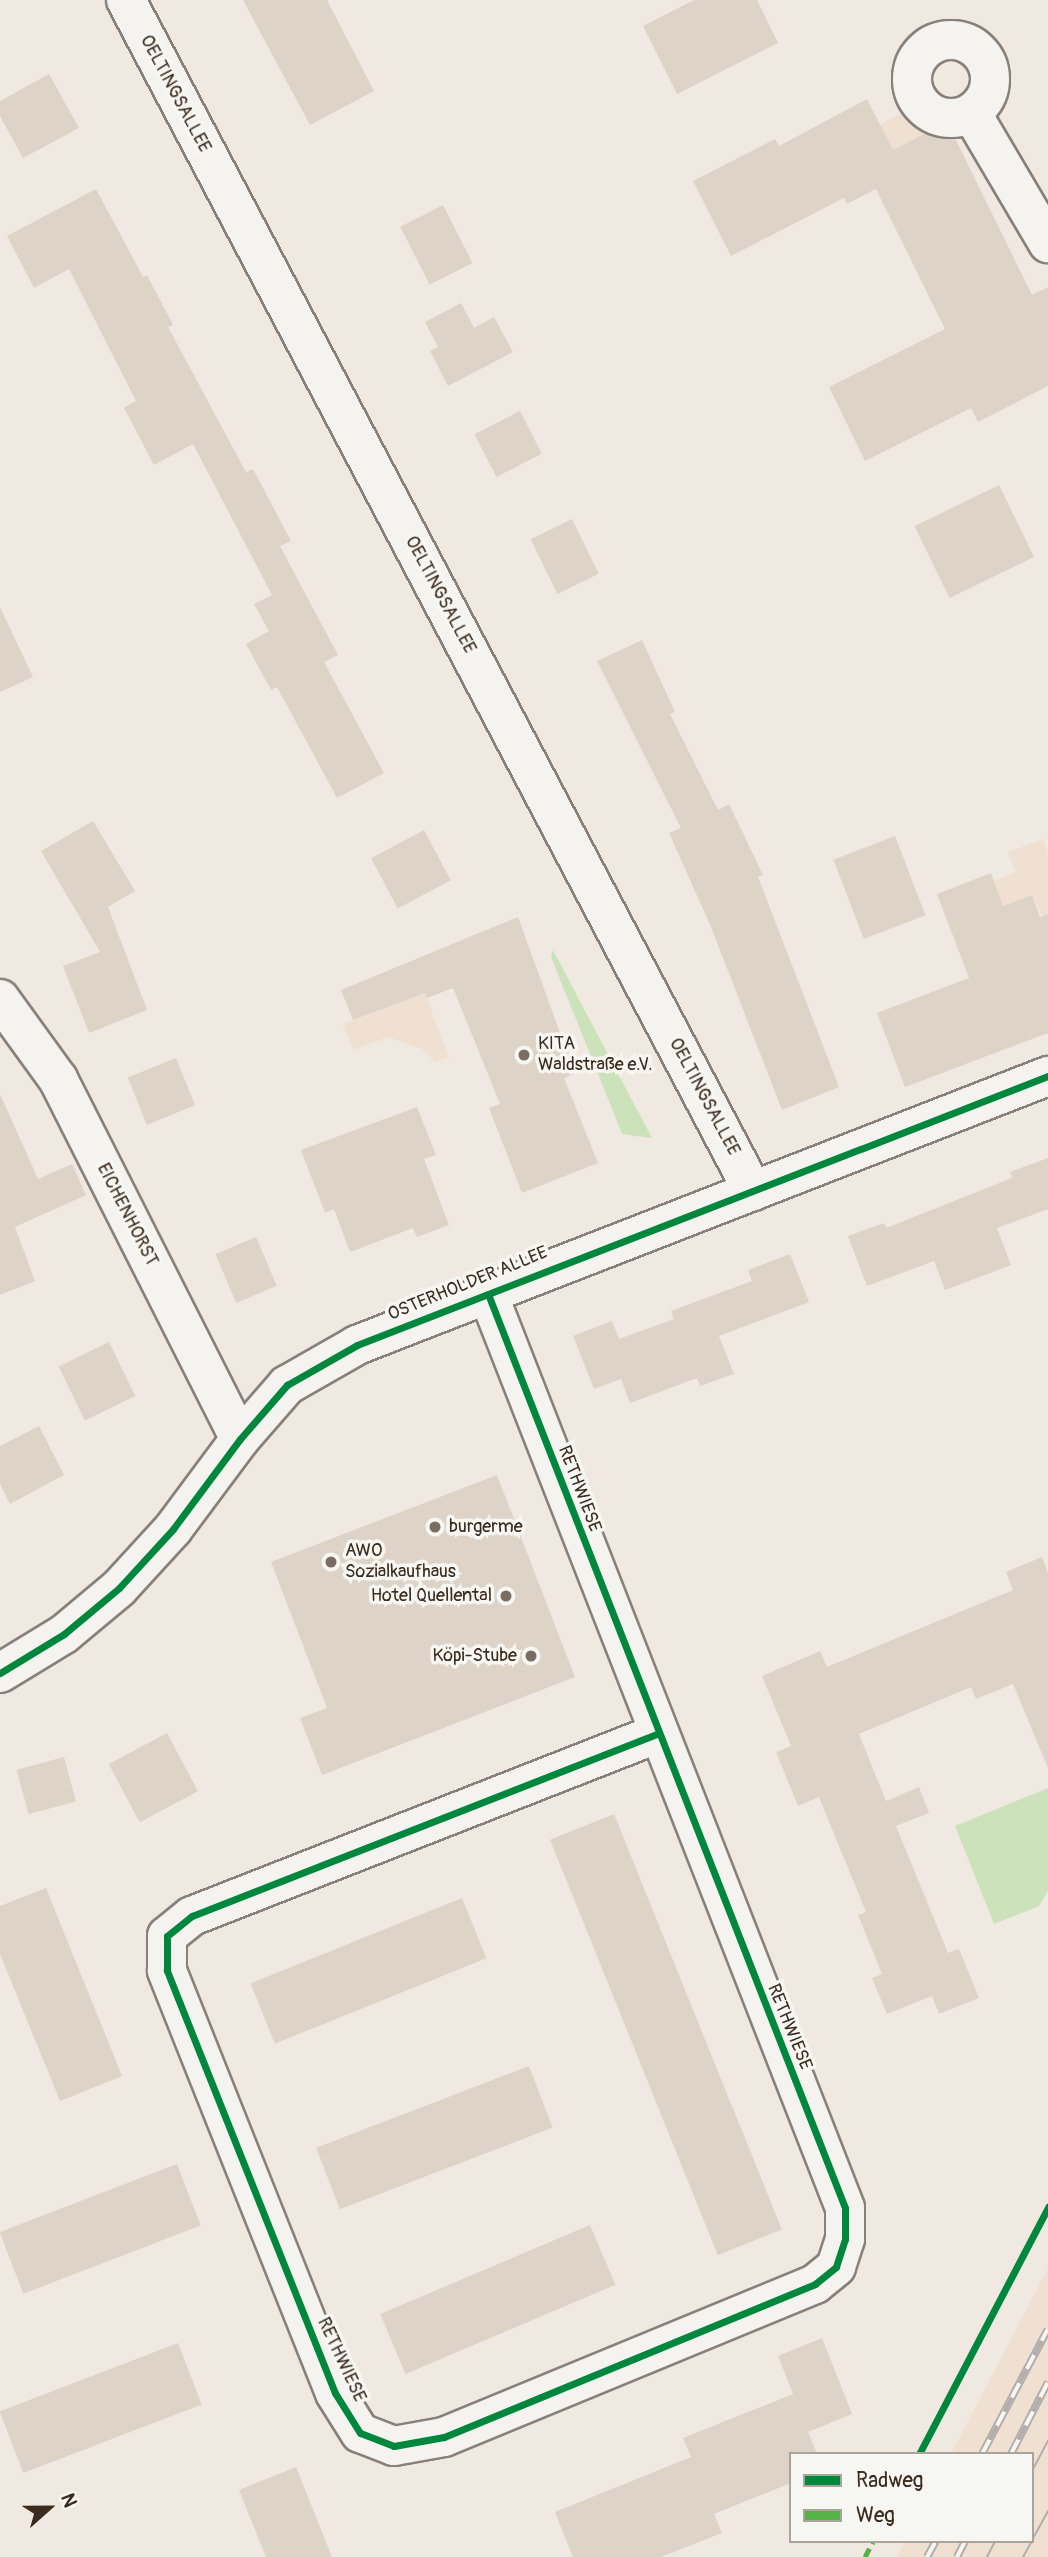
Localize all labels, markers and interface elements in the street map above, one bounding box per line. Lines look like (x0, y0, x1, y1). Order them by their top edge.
street label: OELTINGSALLEE (135, 32, 215, 156)
street label: OELTINGSALLEE (400, 533, 480, 657)
place label: KITA Waldstraße e.V. (538, 1034, 653, 1076)
street label: OELTINGSALLEE (664, 1035, 744, 1159)
marker: KITA Waldstraße e.V. (516, 1047, 532, 1063)
street label: EICHENHORST (92, 1160, 162, 1270)
street label: OSTERHOLDER ALLEE (385, 1242, 551, 1326)
street label: RETHWIESE (553, 1443, 605, 1535)
place label: burgerme (449, 1516, 523, 1538)
marker: burgerme (427, 1519, 443, 1535)
place label: AWO Sozialkaufhaus (345, 1541, 456, 1584)
marker: AWO Sozialkaufhaus (323, 1554, 339, 1570)
place label: Hotel Quellental (371, 1585, 492, 1607)
marker: Hotel Quellental (498, 1588, 514, 1604)
place label: Köpi-Stube (432, 1645, 517, 1667)
marker: Köpi-Stube (523, 1648, 539, 1664)
street label: RETHWIESE (762, 1981, 816, 2073)
street label: RETHWIESE (312, 2314, 370, 2406)
legend (789, 2452, 1034, 2543)
text: Radweg (856, 2467, 923, 2494)
north arrow (14, 2473, 84, 2543)
text: N (55, 2490, 82, 2511)
text: Weg (856, 2502, 895, 2529)

